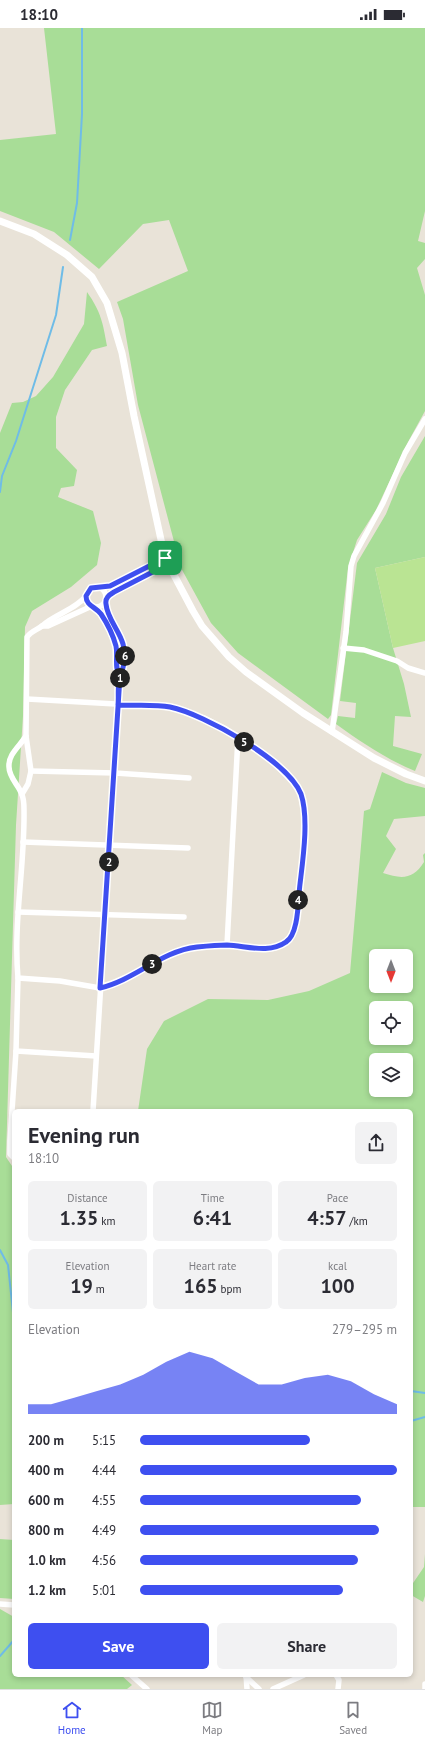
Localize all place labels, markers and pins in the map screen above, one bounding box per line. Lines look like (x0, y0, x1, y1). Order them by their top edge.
pin (148, 541, 182, 575)
pin: 6 (115, 646, 135, 666)
pin: 1 (110, 668, 130, 688)
pin: 5 (234, 732, 254, 752)
pin: 2 (99, 852, 119, 872)
pin: 4 (288, 890, 308, 910)
pin: 3 (142, 954, 162, 974)

